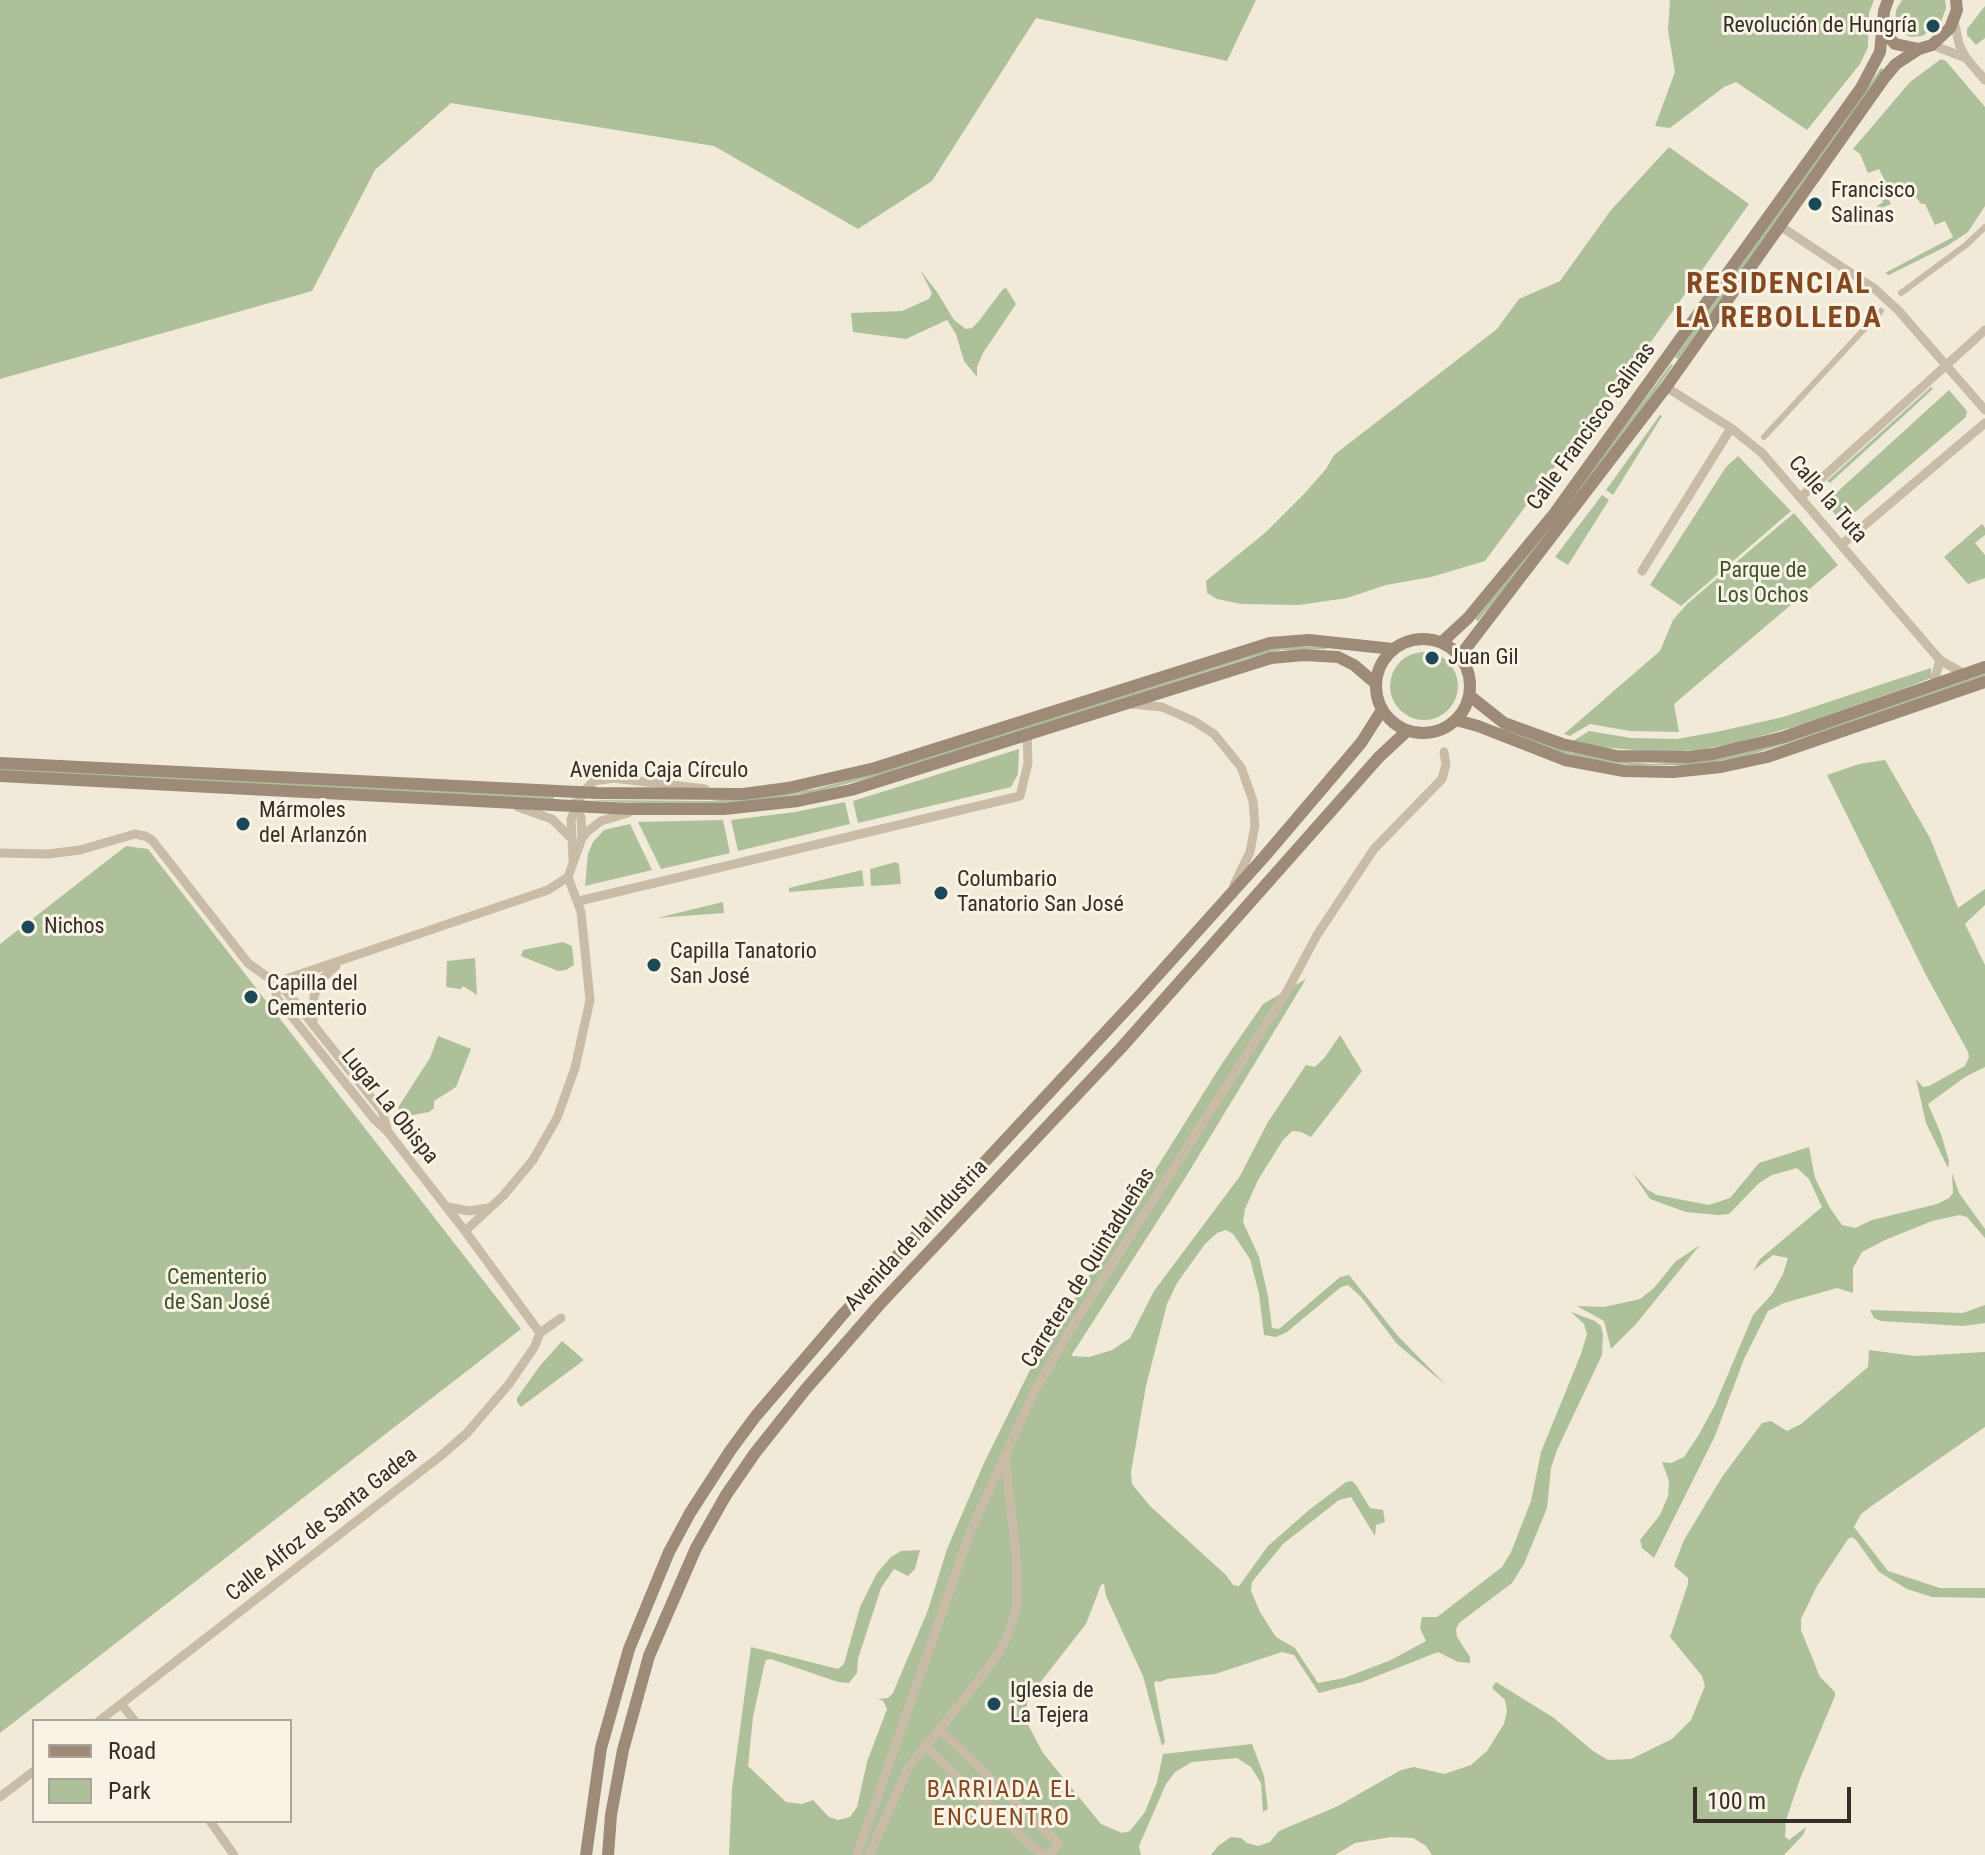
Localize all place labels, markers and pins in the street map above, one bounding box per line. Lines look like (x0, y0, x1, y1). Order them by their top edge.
place label: Revolución de Hungría (1723, 13, 1917, 39)
marker: Revolución de Hungría (1924, 17, 1942, 35)
place label: Francisco Salinas (1831, 178, 1915, 230)
marker: Francisco Salinas (1806, 195, 1824, 213)
place label: Juan Gil (1448, 645, 1519, 671)
marker: Juan Gil (1423, 649, 1441, 667)
place label: Mármoles del Arlanzón (259, 798, 367, 850)
marker: Mármoles del Arlanzón (234, 815, 252, 833)
place label: Columbario Tanatorio San José (957, 867, 1124, 918)
marker: Columbario Tanatorio San José (932, 884, 950, 902)
place label: Nichos (44, 914, 105, 940)
marker: Nichos (19, 918, 37, 936)
place label: Capilla Tanatorio San José (670, 939, 817, 990)
marker: Capilla Tanatorio San José (645, 956, 663, 974)
place label: Capilla del Cementerio (267, 971, 367, 1022)
marker: Capilla del Cementerio (242, 988, 260, 1006)
place label: Iglesia de La Tejera (1010, 1678, 1094, 1730)
marker: Iglesia de La Tejera (985, 1695, 1003, 1713)

